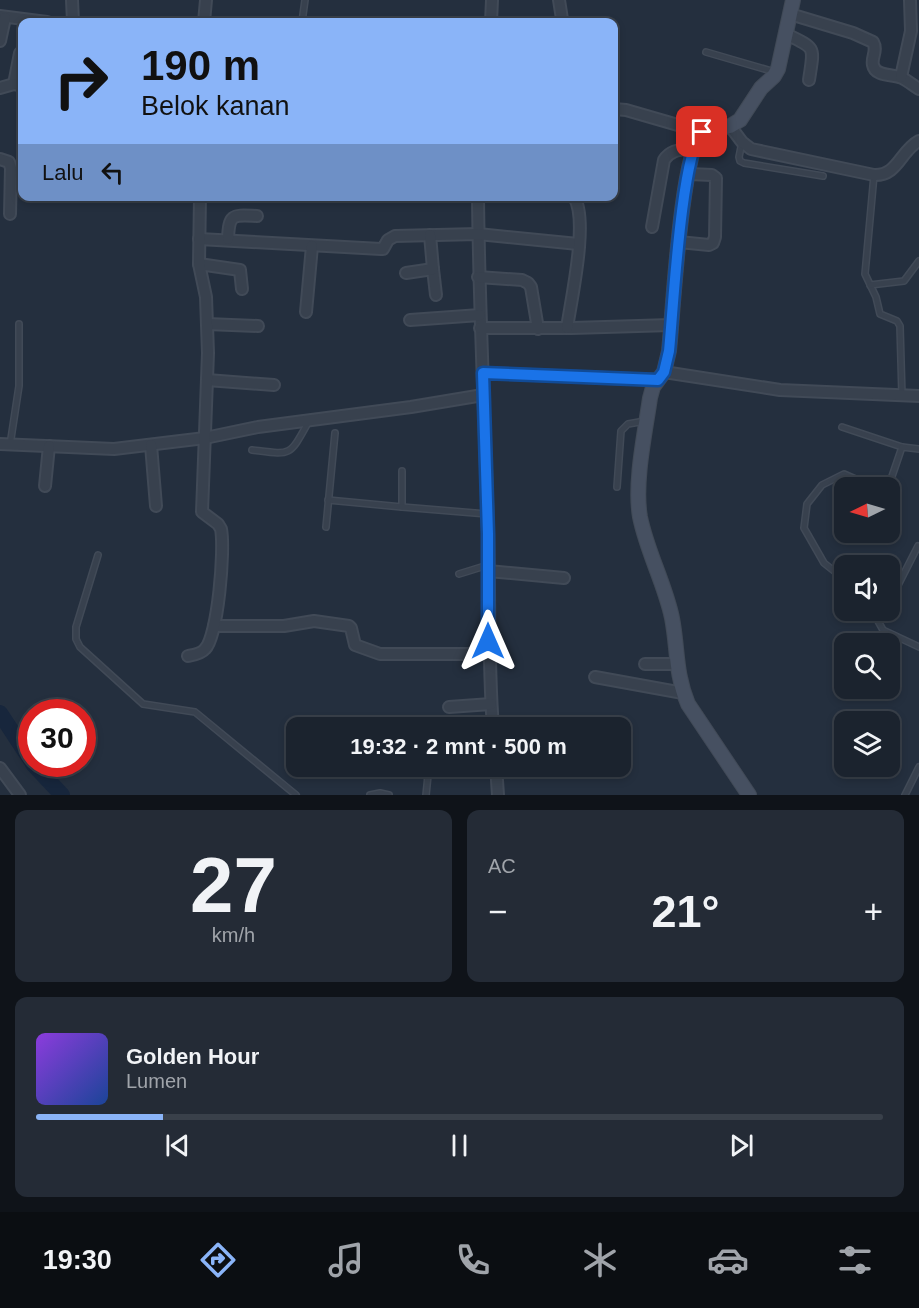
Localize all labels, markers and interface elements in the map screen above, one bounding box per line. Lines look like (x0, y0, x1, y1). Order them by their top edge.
icon: right (42, 42, 120, 120)
text: 190 m (141, 42, 260, 89)
text: Belok kanan (141, 91, 290, 121)
pin (676, 106, 727, 157)
icon: arrive (685, 115, 718, 148)
icon: left (96, 156, 129, 189)
text: Lalu (42, 160, 84, 185)
north arrow (834, 477, 900, 543)
map controls (834, 477, 900, 777)
button: sound (834, 555, 900, 621)
position arrow (456, 609, 520, 673)
button: search (834, 633, 900, 699)
speed limit sign: 30 (18, 699, 96, 777)
button: layers (834, 711, 900, 777)
text: 19:32 · 2 mnt · 500 m (350, 734, 567, 759)
text: 27 (190, 841, 277, 929)
text: AC (488, 855, 516, 877)
text: 21° (651, 886, 720, 937)
text: − (488, 893, 507, 930)
text: + (864, 893, 883, 930)
text: km/h (212, 924, 255, 946)
text: Golden Hour (126, 1044, 259, 1069)
text: Lumen (126, 1070, 187, 1092)
icon: previous (161, 1129, 194, 1162)
icon: pause (443, 1129, 476, 1162)
icon: next (725, 1129, 758, 1162)
icon: directions (197, 1239, 239, 1281)
icon: music (325, 1239, 367, 1281)
icon: phone (452, 1239, 494, 1281)
icon: climate (579, 1239, 621, 1281)
icon: car (707, 1239, 749, 1281)
icon: filters (834, 1239, 876, 1281)
text: 19:30 (43, 1245, 112, 1275)

